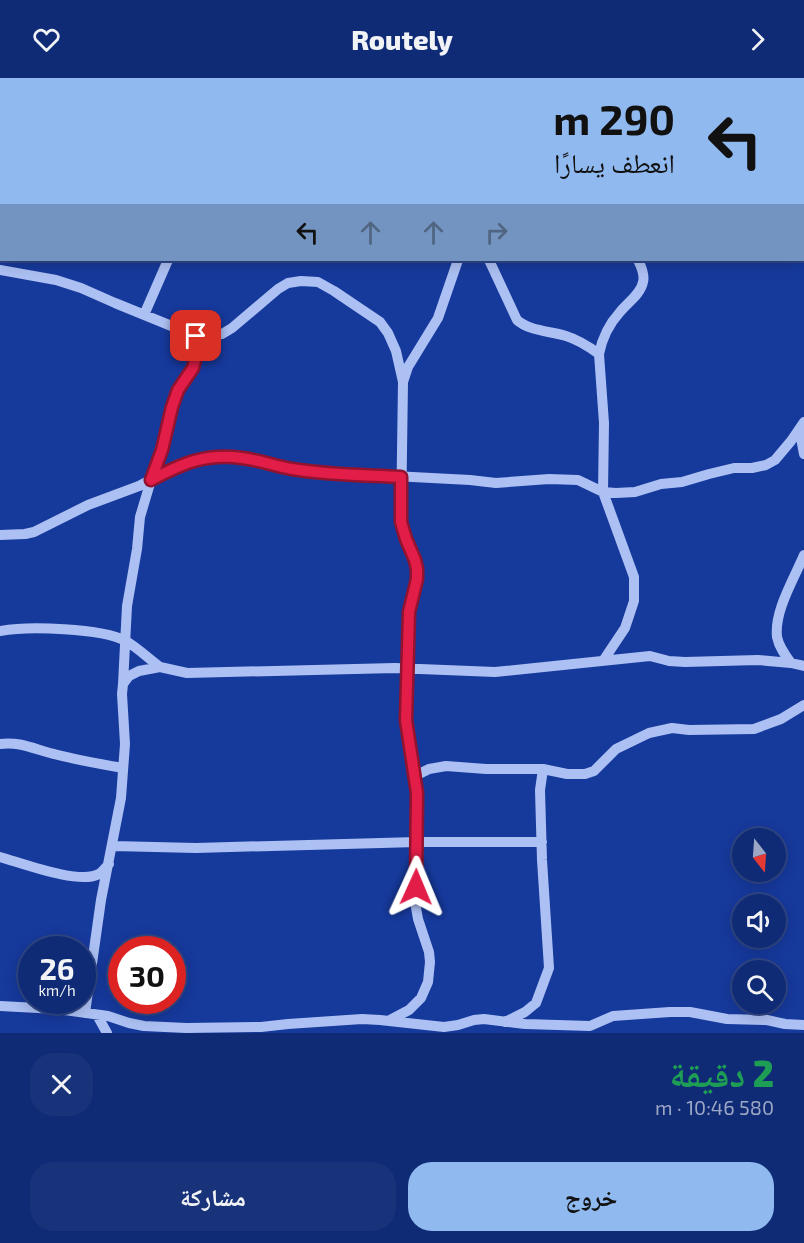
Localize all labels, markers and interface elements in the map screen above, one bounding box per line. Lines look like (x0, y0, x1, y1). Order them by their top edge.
icon: heart (30, 23, 63, 56)
text: Routely (351, 23, 453, 55)
icon: forward (741, 23, 774, 56)
text: 290 m (553, 93, 675, 143)
icon: left (696, 102, 774, 180)
text: انعطف يسارًا (554, 146, 675, 178)
icon: left (291, 216, 324, 249)
icon: ahead (354, 216, 387, 249)
icon: ahead (417, 216, 450, 249)
icon: right (480, 216, 513, 249)
pin (170, 310, 221, 361)
icon: arrive (179, 319, 212, 352)
north arrow (732, 828, 786, 882)
map controls (732, 828, 786, 1014)
position arrow (384, 855, 448, 919)
button: sound (732, 894, 786, 948)
speed limit sign: 30 (108, 936, 186, 1014)
text: 26 (39, 950, 75, 986)
button: search (732, 960, 786, 1014)
text: km/h (38, 981, 76, 999)
text: 2 دقيقة (669, 1051, 774, 1094)
button: close (30, 1053, 93, 1116)
text: 580 m · 10:46 (655, 1095, 774, 1119)
button: مشاركة (30, 1162, 396, 1231)
button: خروج (408, 1162, 774, 1231)

